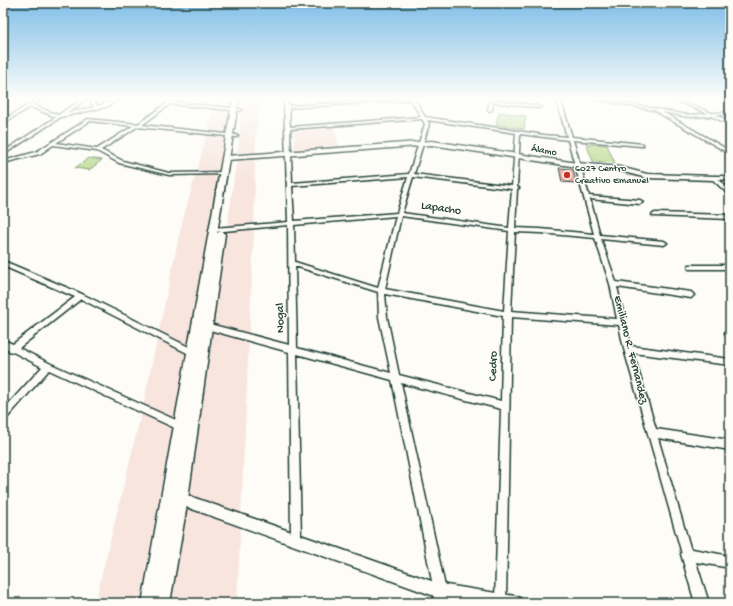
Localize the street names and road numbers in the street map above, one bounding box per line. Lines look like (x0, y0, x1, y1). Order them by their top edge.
street label: Álamo (530, 143, 558, 159)
street label: Lapacho (420, 199, 462, 219)
street label: Emiliano R. Fernandez (610, 294, 650, 406)
street label: Nogal (274, 302, 288, 333)
street label: Cedro (486, 351, 502, 381)

